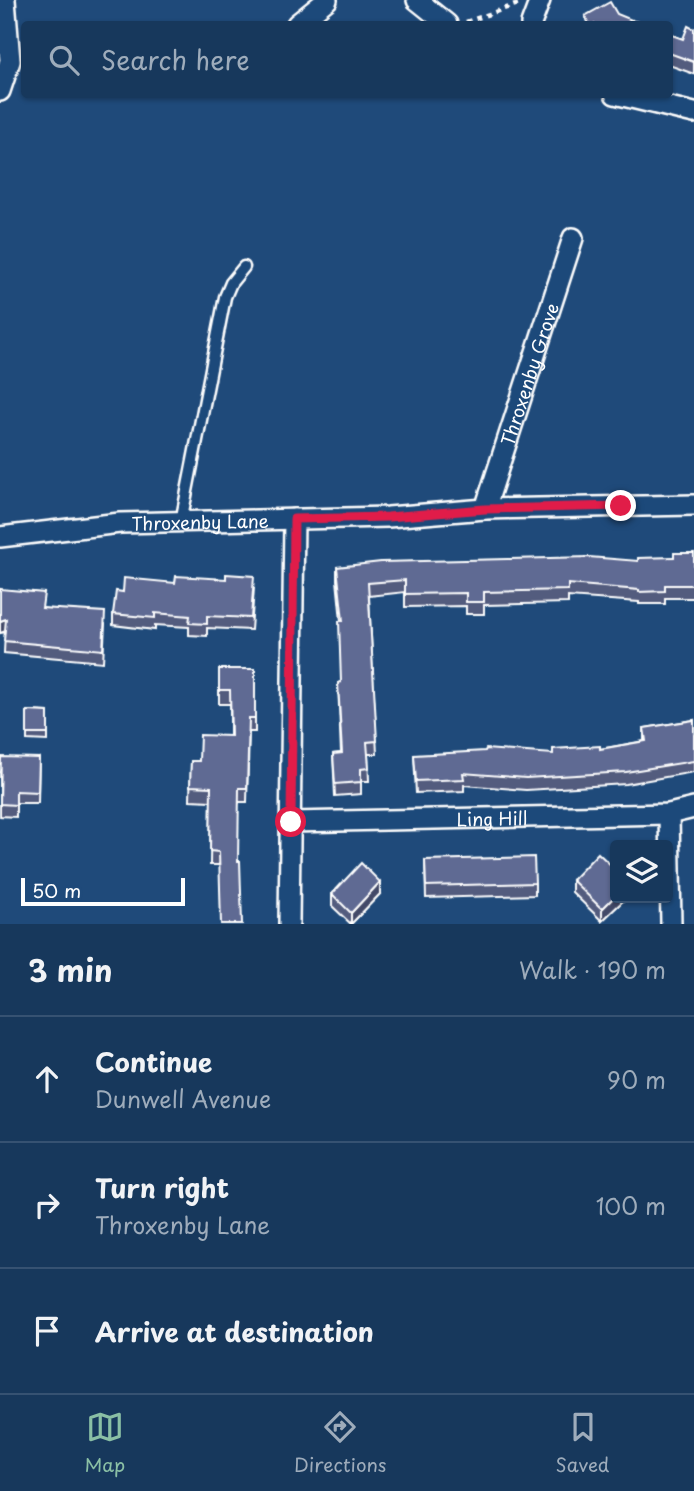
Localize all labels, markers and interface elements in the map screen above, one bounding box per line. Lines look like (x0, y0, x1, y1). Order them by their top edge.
search box (21, 21, 673, 98)
text: Search here (101, 40, 250, 79)
icon: search (45, 41, 83, 79)
street label: Throxenby Grove (493, 299, 565, 449)
route end (605, 490, 636, 521)
street label: Throxenby Lane (131, 506, 269, 536)
street label: Ling Hill (456, 803, 528, 832)
route start (275, 806, 306, 837)
map controls (610, 840, 673, 903)
button: layers (610, 840, 673, 903)
scale bar (21, 875, 186, 907)
text: 50 m (32, 876, 81, 904)
text: 3 min (28, 947, 113, 992)
text: Walk · 190 m (519, 952, 666, 987)
text: Continue (95, 1042, 212, 1081)
icon: ahead (28, 1060, 66, 1098)
text: 90 m (607, 1062, 666, 1097)
text: Dunwell Avenue (95, 1081, 271, 1116)
text: Turn right (95, 1168, 229, 1207)
icon: right (28, 1186, 66, 1224)
text: 100 m (596, 1188, 666, 1223)
text: Throxenby Lane (95, 1207, 270, 1242)
icon: arrive (28, 1312, 66, 1350)
text: Arrive at destination (95, 1312, 374, 1351)
tab: Map (85, 1408, 125, 1478)
tab: Directions (294, 1408, 387, 1478)
tab: Saved (556, 1408, 609, 1478)

